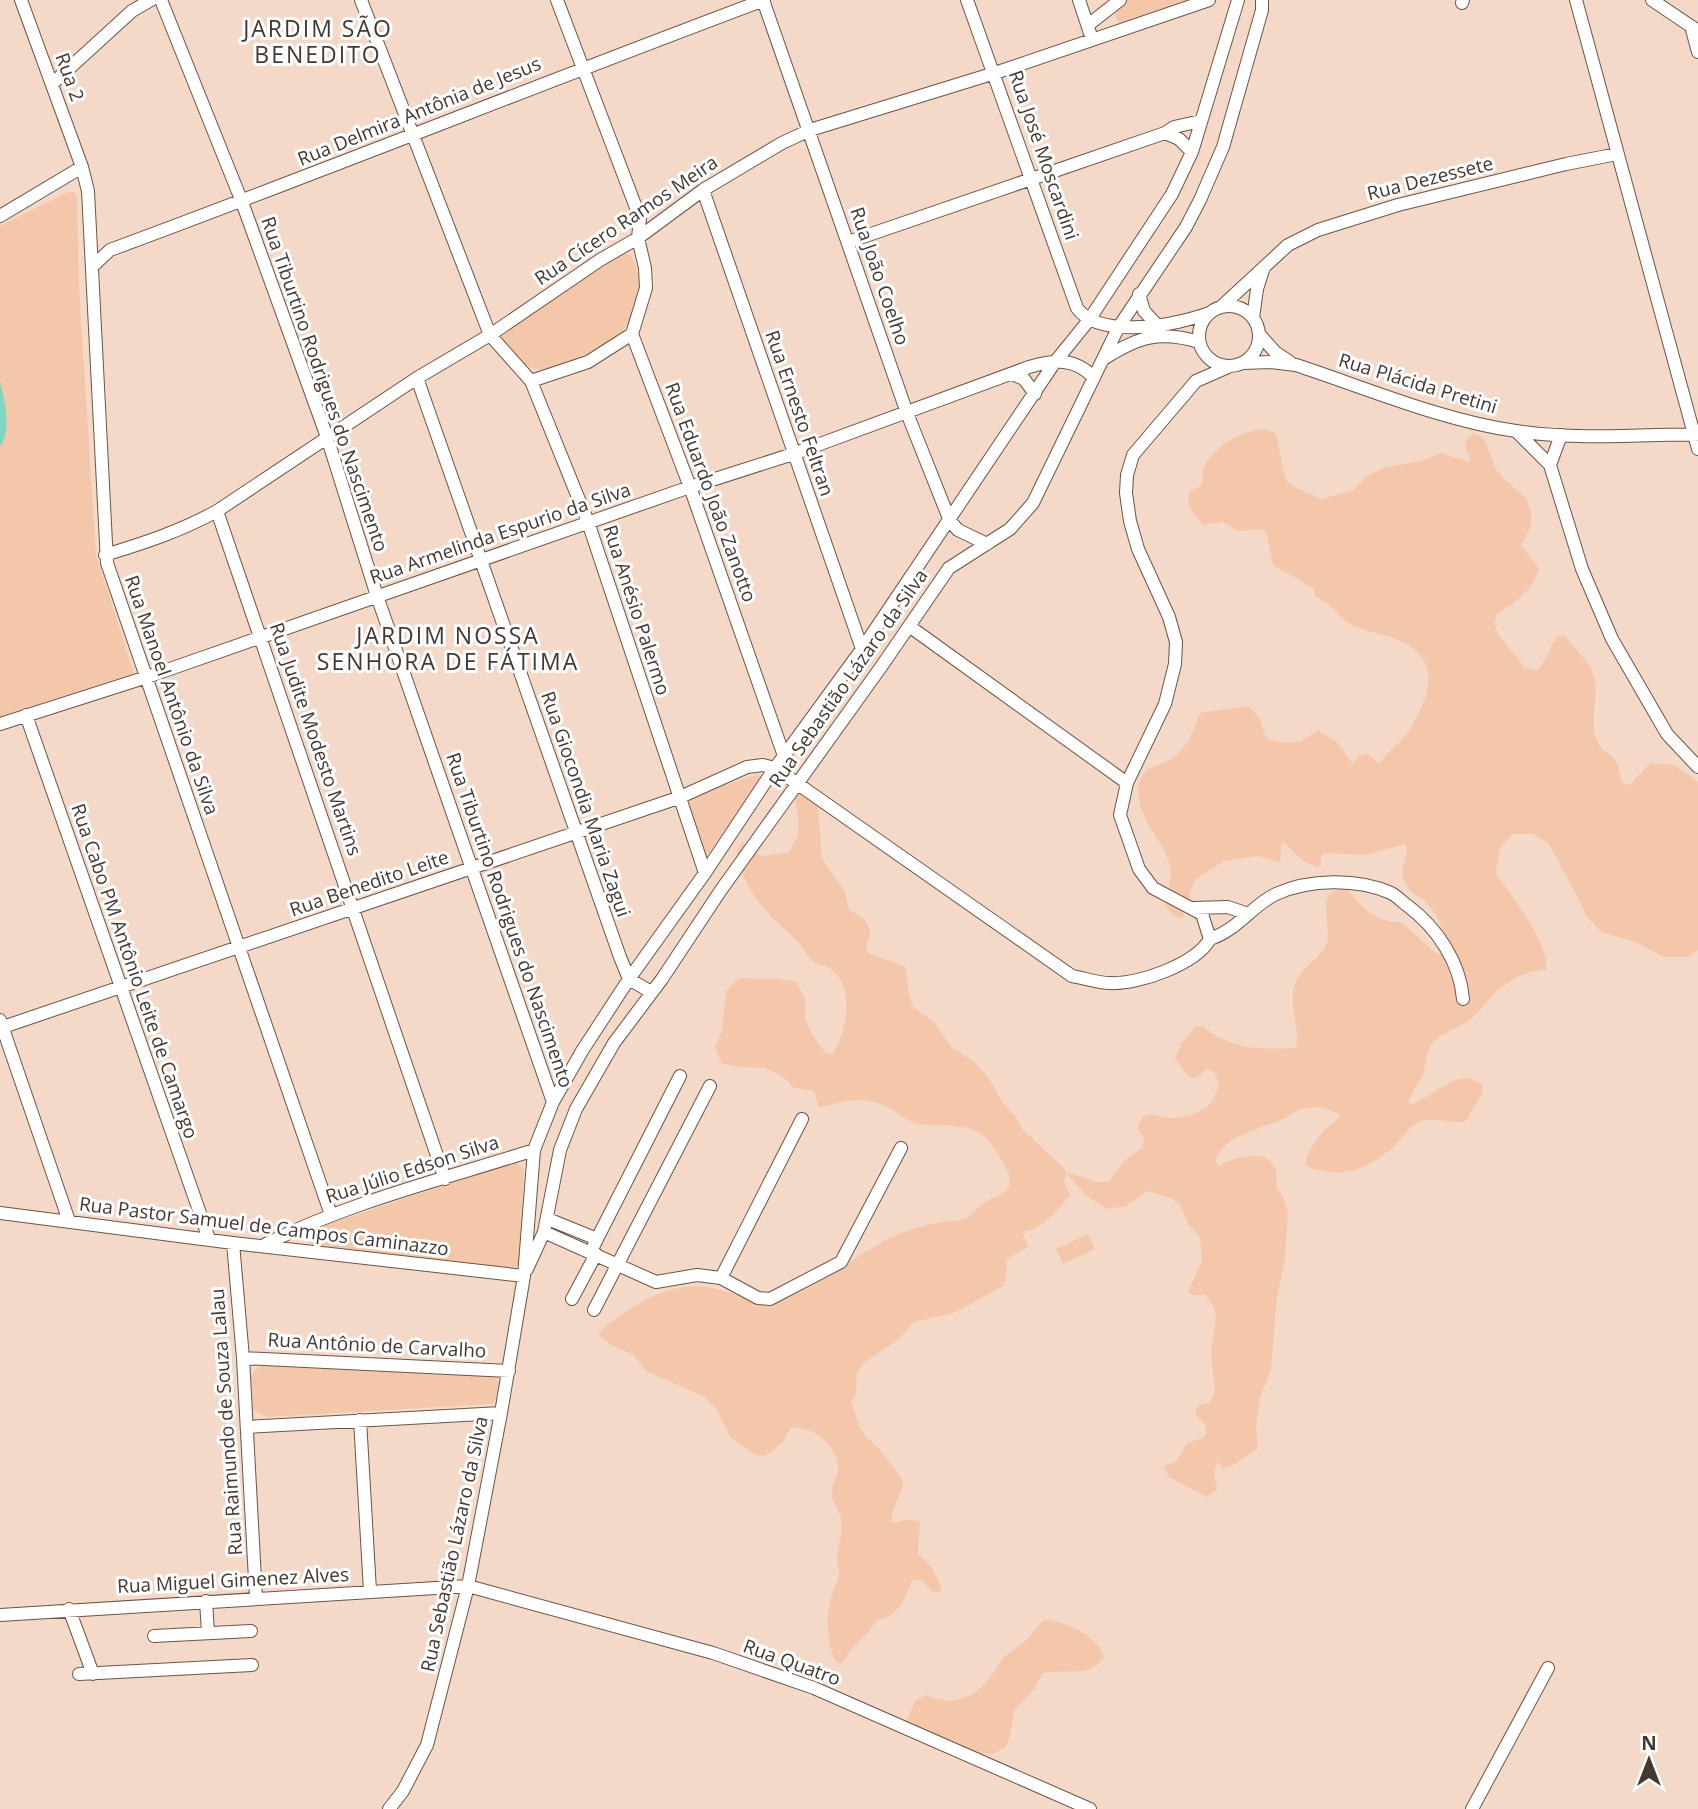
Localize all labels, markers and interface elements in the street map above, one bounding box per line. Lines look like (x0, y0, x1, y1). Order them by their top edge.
district label: JARDIM SÃO BENEDITO (241, 12, 393, 70)
street label: Rua 2 (49, 49, 91, 105)
street label: Rua Delmira Antônia de Jesus (293, 50, 545, 172)
street label: Rua José Moscardini (1003, 67, 1085, 243)
street label: Rua Cícero Ramos Meira (529, 149, 723, 291)
street label: Rua Dezessete (1364, 150, 1496, 206)
street label: Rua João Coelho (844, 204, 916, 348)
street label: Rua Tiburtino Rodrigues do Nascimento (255, 213, 395, 555)
street label: Rua Ernesto Feltran (759, 327, 841, 499)
street label: Rua Plácida Pretini (1336, 347, 1500, 419)
street label: Rua Eduardo João Zanotto (659, 379, 763, 605)
street label: Rua Armelinda Espurio da Silva (366, 476, 634, 590)
street label: Rua Anésio Palermo (597, 521, 677, 699)
street label: Rua Sebastião Lázaro da Silva (763, 564, 933, 792)
street label: Rua Manoel Antônio da Silva (119, 572, 225, 818)
street label: Rua Judite Modesto Martins (264, 619, 368, 859)
district label: JARDIM NOSSA SENHORA DE FÁTIMA (317, 619, 579, 677)
street label: Rua Giocondia Maria Zagui (535, 688, 637, 920)
street label: Rua Tiburtino Rodrigues do Nascimento (440, 749, 580, 1091)
street label: Rua Cabo PM Antônio Leite de Camargo (65, 800, 205, 1142)
street label: Rua Benedito Leite (286, 844, 452, 922)
street label: Rua Júlio Edson Silva (322, 1129, 502, 1209)
street label: Rua Pastor Samuel de Campos Caminazzo (78, 1190, 450, 1262)
street label: Rua Raimundo de Souza Lalau (204, 1288, 248, 1556)
street label: Rua Antônio de Carvalho (267, 1326, 487, 1364)
street label: Rua Sebastião Lázaro da Silva (414, 1414, 494, 1674)
street label: Rua Miguel Gimenez Alves (116, 1561, 350, 1599)
street label: Rua Quatro (740, 1632, 844, 1692)
north arrow (1614, 1725, 1684, 1795)
text: N (1641, 1730, 1657, 1756)

